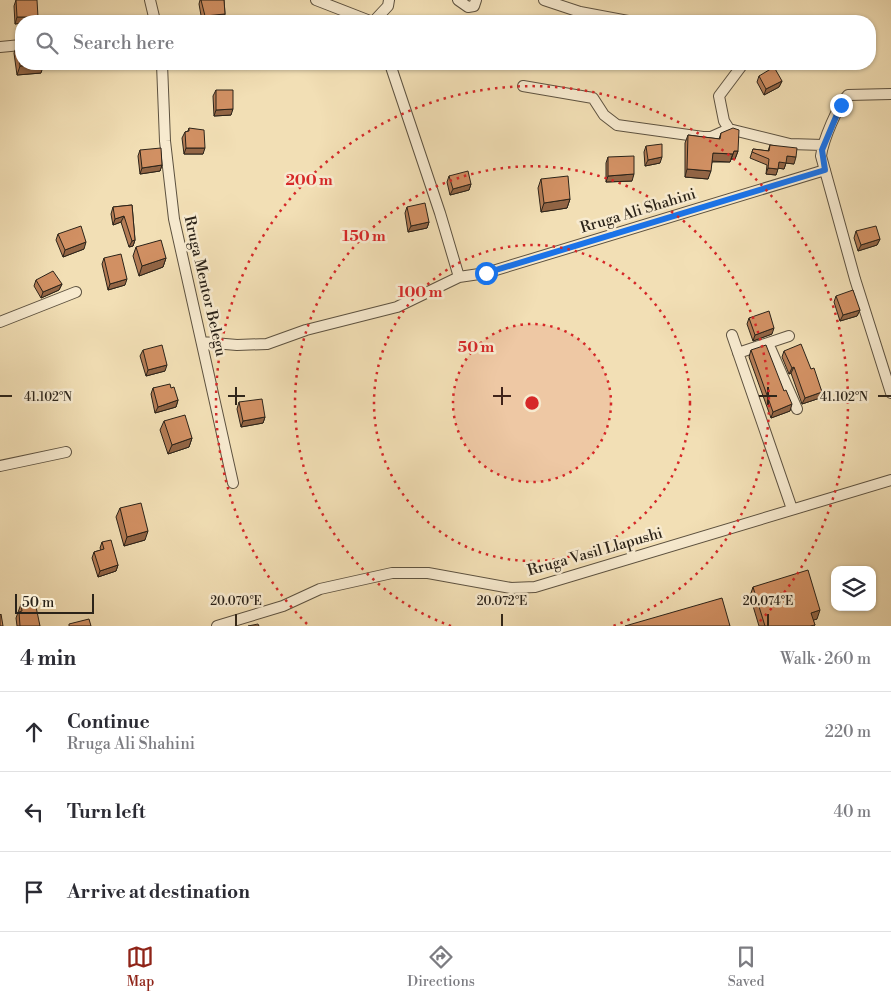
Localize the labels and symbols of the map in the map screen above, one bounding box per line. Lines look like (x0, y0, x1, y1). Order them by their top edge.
route end (830, 94, 853, 117)
text: 200 m (285, 171, 333, 190)
street label: Rruga Ali Shahini (578, 184, 698, 238)
street label: Rruga Mentor Belegu (180, 214, 231, 359)
text: 150 m (342, 227, 386, 246)
route start (475, 262, 498, 285)
text: 100 m (398, 283, 443, 302)
text: 50 m (458, 338, 494, 357)
text: 41.102°N (24, 390, 72, 405)
text: 41.102°N (820, 390, 868, 405)
centre of rings (523, 394, 541, 412)
street label: Rruga Vasil Llapushi (525, 524, 665, 580)
scale bar (15, 591, 94, 614)
text: 20.070°E (210, 594, 262, 609)
text: 20.072°E (477, 594, 527, 609)
text: 20.074°E (743, 594, 793, 609)

